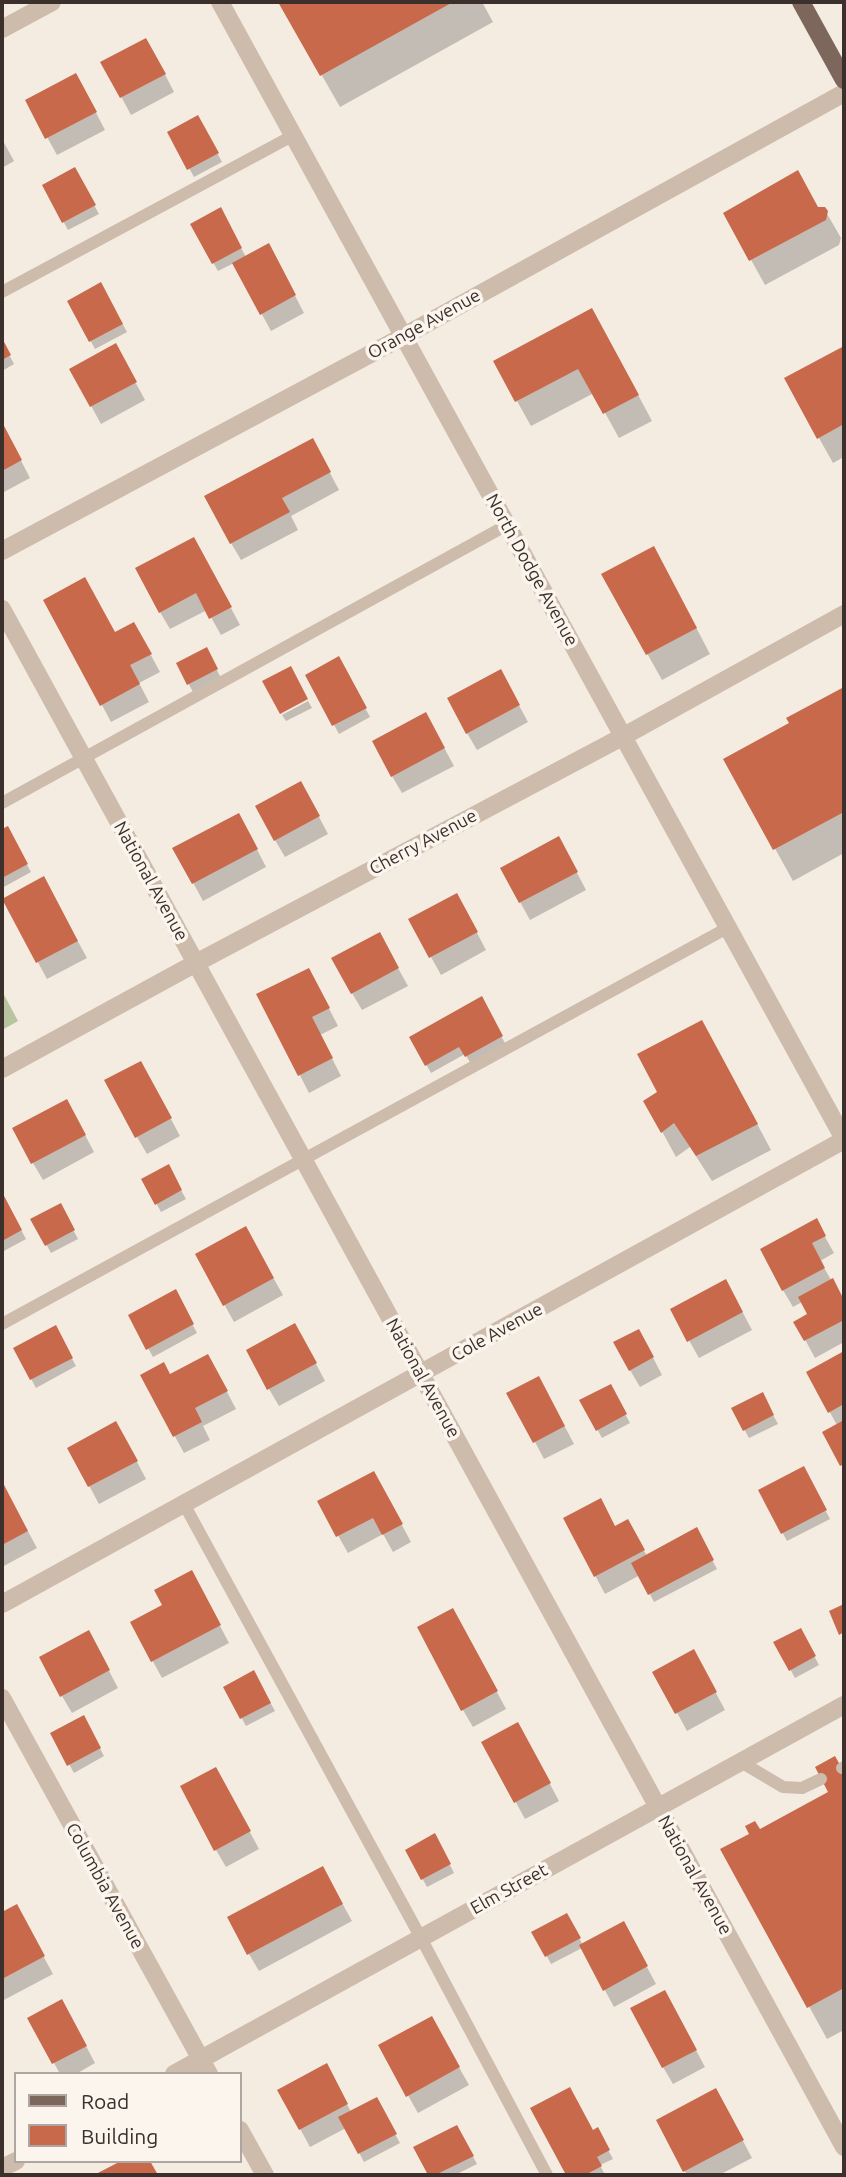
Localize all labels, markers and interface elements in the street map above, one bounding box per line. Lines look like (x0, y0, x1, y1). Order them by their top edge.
street label: Orange Avenue (364, 284, 484, 364)
street label: North Dodge Avenue (481, 490, 583, 650)
street label: Cherry Avenue (366, 805, 480, 879)
street label: National Avenue (109, 818, 193, 944)
street label: Cole Avenue (448, 1298, 546, 1366)
street label: National Avenue (381, 1315, 465, 1441)
street label: National Avenue (653, 1812, 737, 1938)
street label: Columbia Avenue (61, 1819, 149, 1953)
street label: Elm Street (467, 1859, 551, 1919)
legend (14, 2072, 242, 2163)
text: Road (81, 2089, 129, 2113)
text: Building (81, 2124, 158, 2148)

